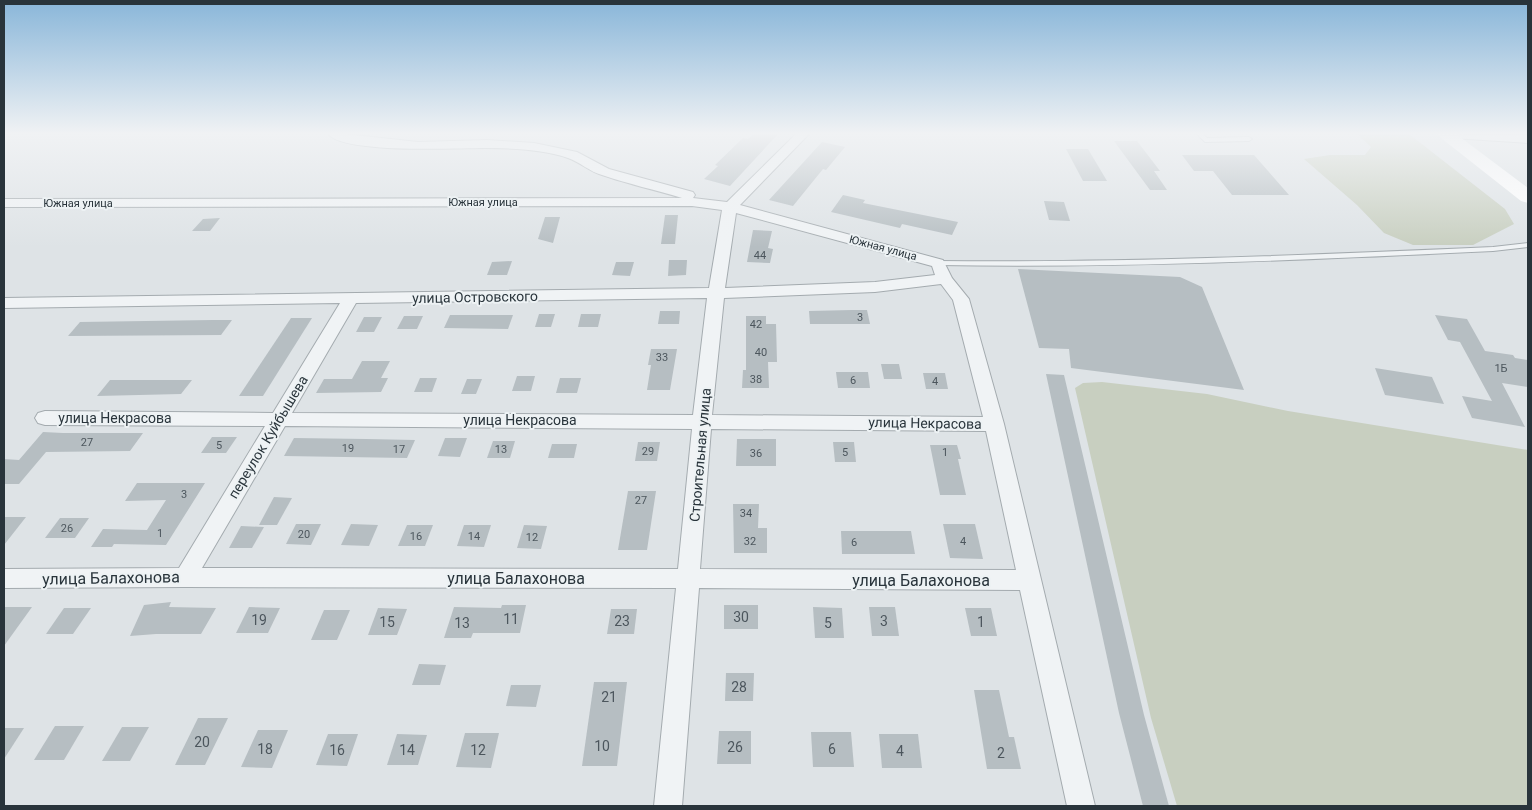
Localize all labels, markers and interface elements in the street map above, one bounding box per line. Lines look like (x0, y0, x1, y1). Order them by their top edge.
street label: Южная улица (448, 196, 518, 209)
street label: Южная улица (43, 197, 113, 210)
street label: Южная улица (848, 233, 918, 263)
house number: 44 (754, 249, 766, 262)
street label: улица Островского (412, 288, 538, 306)
house number: 3 (857, 311, 863, 324)
house number: 42 (750, 318, 762, 331)
house number: 40 (755, 346, 767, 359)
house number: 33 (656, 351, 668, 364)
house number: 1Б (1494, 362, 1508, 375)
street label: переулок Куйбышева (225, 373, 311, 501)
house number: 38 (750, 373, 762, 386)
house number: 6 (850, 374, 856, 387)
house number: 4 (932, 375, 938, 388)
street label: Строительная улица (686, 387, 714, 523)
street label: улица Некрасова (58, 410, 172, 426)
street label: улица Некрасова (463, 412, 577, 428)
street label: улица Некрасова (868, 414, 982, 432)
house number: 27 (81, 436, 93, 449)
house number: 5 (216, 439, 222, 452)
house number: 19 (342, 442, 354, 455)
house number: 17 (393, 443, 405, 456)
house number: 13 (495, 443, 507, 456)
house number: 29 (642, 445, 654, 458)
house number: 5 (842, 446, 848, 459)
house number: 1 (942, 446, 948, 459)
house number: 36 (750, 447, 762, 460)
house number: 3 (181, 488, 187, 501)
house number: 27 (635, 494, 647, 507)
house number: 34 (740, 507, 752, 520)
house number: 26 (61, 522, 73, 535)
house number: 1 (157, 527, 163, 540)
house number: 20 (298, 528, 310, 541)
house number: 16 (410, 530, 422, 543)
house number: 14 (468, 530, 480, 543)
house number: 12 (526, 531, 538, 544)
house number: 32 (744, 535, 756, 548)
house number: 4 (960, 535, 966, 548)
house number: 6 (851, 536, 857, 549)
street label: улица Балахонова (42, 567, 180, 589)
street label: улица Балахонова (447, 569, 585, 588)
street label: улица Балахонова (852, 571, 990, 590)
house number: 30 (733, 609, 749, 625)
house number: 11 (503, 611, 519, 627)
house number: 19 (251, 612, 267, 628)
house number: 23 (614, 613, 630, 629)
house number: 3 (880, 613, 888, 629)
house number: 15 (379, 614, 395, 630)
house number: 1 (977, 614, 985, 630)
house number: 13 (454, 615, 470, 631)
house number: 5 (824, 615, 832, 631)
house number: 28 (731, 679, 747, 695)
house number: 21 (601, 689, 617, 705)
house number: 20 (194, 734, 210, 750)
house number: 10 (594, 738, 610, 754)
house number: 26 (727, 739, 743, 755)
house number: 18 (257, 741, 273, 757)
house number: 6 (828, 741, 836, 757)
house number: 16 (329, 742, 345, 758)
house number: 14 (399, 742, 415, 758)
house number: 12 (470, 742, 486, 758)
house number: 4 (896, 743, 904, 759)
house number: 2 (997, 745, 1005, 761)

